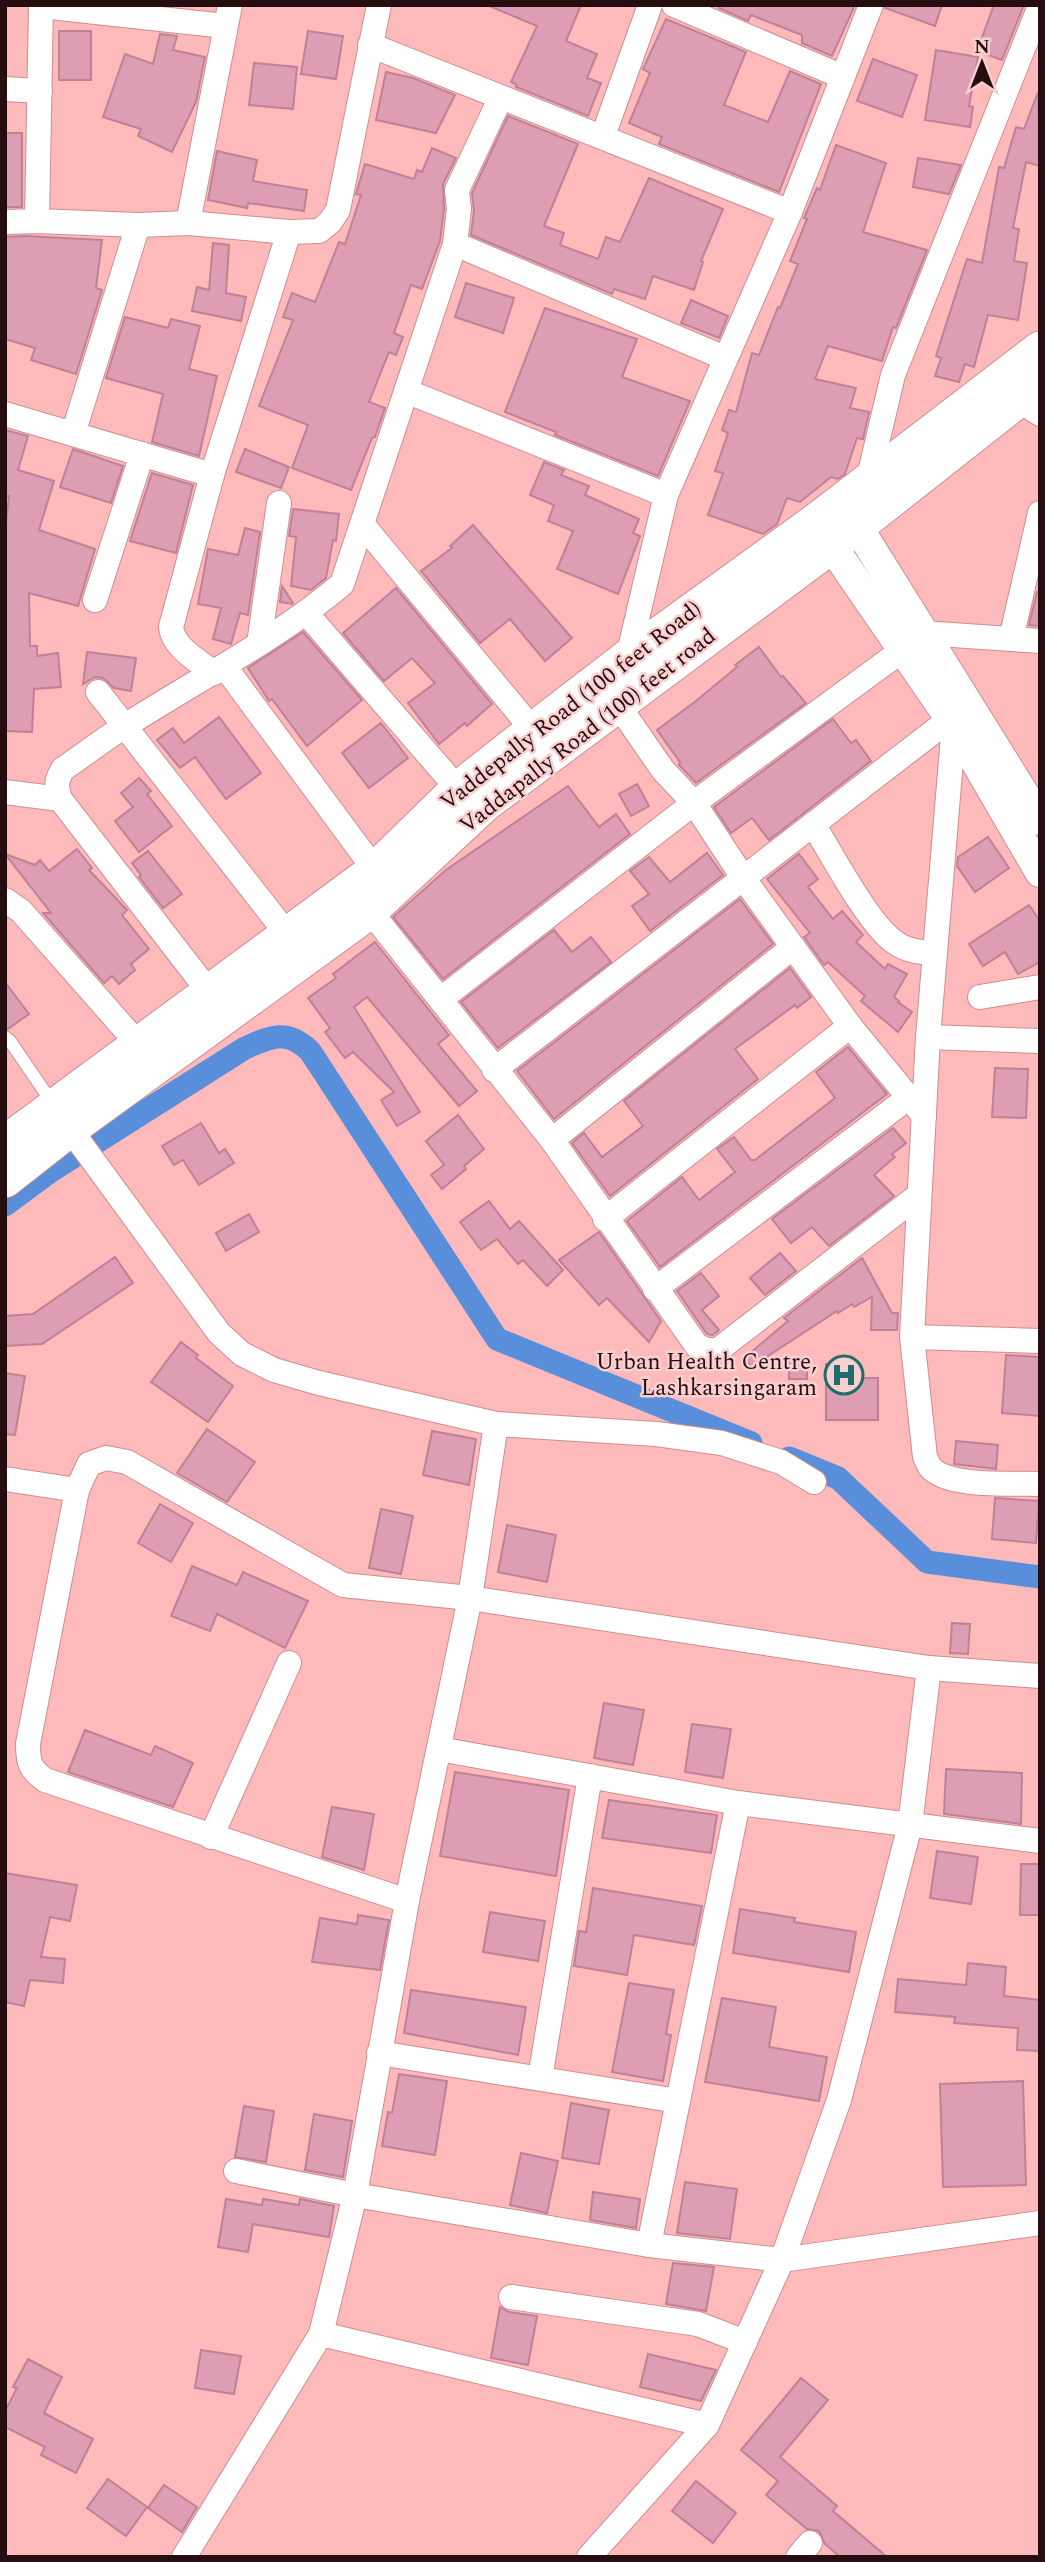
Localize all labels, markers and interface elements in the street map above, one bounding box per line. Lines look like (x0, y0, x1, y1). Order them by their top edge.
north arrow (947, 28, 1017, 98)
text: N (974, 33, 990, 62)
street label: Vaddepally Road (100 feet Road) (433, 593, 709, 819)
street label: Vaddapally Road (100) feet road (452, 619, 724, 843)
place label: Urban Health Centre, Lashkarsingaram (596, 1345, 817, 1406)
hospital icon: Urban Health Centre, Lashkarsingaram (823, 1354, 865, 1396)

